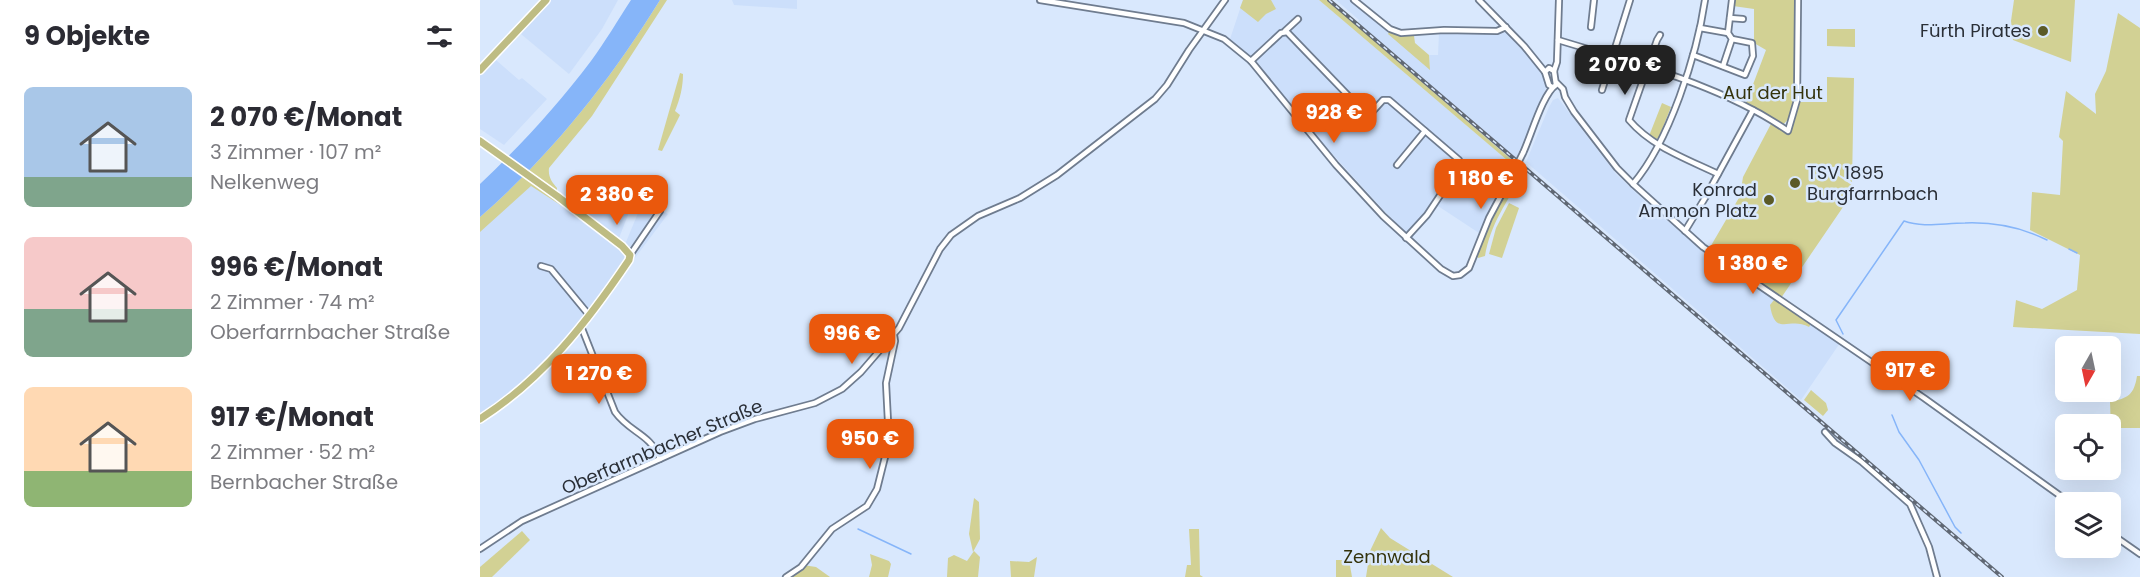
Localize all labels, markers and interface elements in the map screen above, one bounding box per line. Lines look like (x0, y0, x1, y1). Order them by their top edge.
text: 9 Objekte (24, 18, 150, 54)
place label: Fürth Pirates (1920, 18, 2031, 43)
icon: filters (423, 20, 456, 53)
marker: Fürth Pirates (2036, 24, 2050, 38)
pin: 2 070 € (1570, 45, 1680, 96)
text: 2 070 € (1589, 50, 1661, 78)
park label: Auf der Hut (1723, 80, 1823, 105)
pin: 928 € (1292, 93, 1376, 144)
text: 928 € (1306, 98, 1362, 126)
text: 2 070 €/Monat (210, 99, 402, 135)
icon: home (72, 111, 144, 183)
text: 3 Zimmer · 107 m² (210, 138, 381, 166)
pin: 1 180 € (1426, 159, 1536, 210)
place label: TSV 1895 Burgfarrnbach (1807, 160, 1938, 206)
text: 1 180 € (1448, 164, 1514, 192)
text: Nelkenweg (210, 168, 319, 196)
pin: 2 380 € (562, 175, 672, 226)
marker: TSV 1895 Burgfarrnbach (1788, 176, 1802, 190)
place label: Konrad Ammon Platz (1638, 177, 1757, 223)
text: 2 380 € (580, 180, 654, 208)
marker: Konrad Ammon Platz (1762, 193, 1776, 207)
pin: 1 380 € (1698, 244, 1808, 295)
text: 996 €/Monat (210, 249, 383, 285)
text: 1 380 € (1718, 249, 1788, 277)
icon: home (72, 261, 144, 333)
text: 2 Zimmer · 74 m² (210, 288, 375, 316)
pin: 996 € (810, 314, 894, 365)
text: Oberfarrnbacher Straße (210, 318, 450, 346)
text: 996 € (823, 319, 881, 347)
north arrow (2055, 336, 2121, 402)
map controls (2055, 336, 2121, 558)
pin: 917 € (1868, 351, 1952, 402)
pin: 1 270 € (544, 354, 654, 405)
text: 917 € (1885, 356, 1935, 384)
text: 1 270 € (565, 359, 633, 387)
street label: Oberfarrnbacher Straße (557, 393, 766, 500)
text: 917 €/Monat (210, 399, 374, 435)
icon: home (72, 411, 144, 483)
button: locate (2055, 414, 2121, 480)
pin: 950 € (828, 419, 912, 470)
text: 950 € (841, 424, 899, 452)
text: 2 Zimmer · 52 m² (210, 438, 375, 466)
text: Bernbacher Straße (210, 468, 398, 496)
button: layers (2055, 492, 2121, 558)
park label: Zennwald (1343, 544, 1431, 569)

